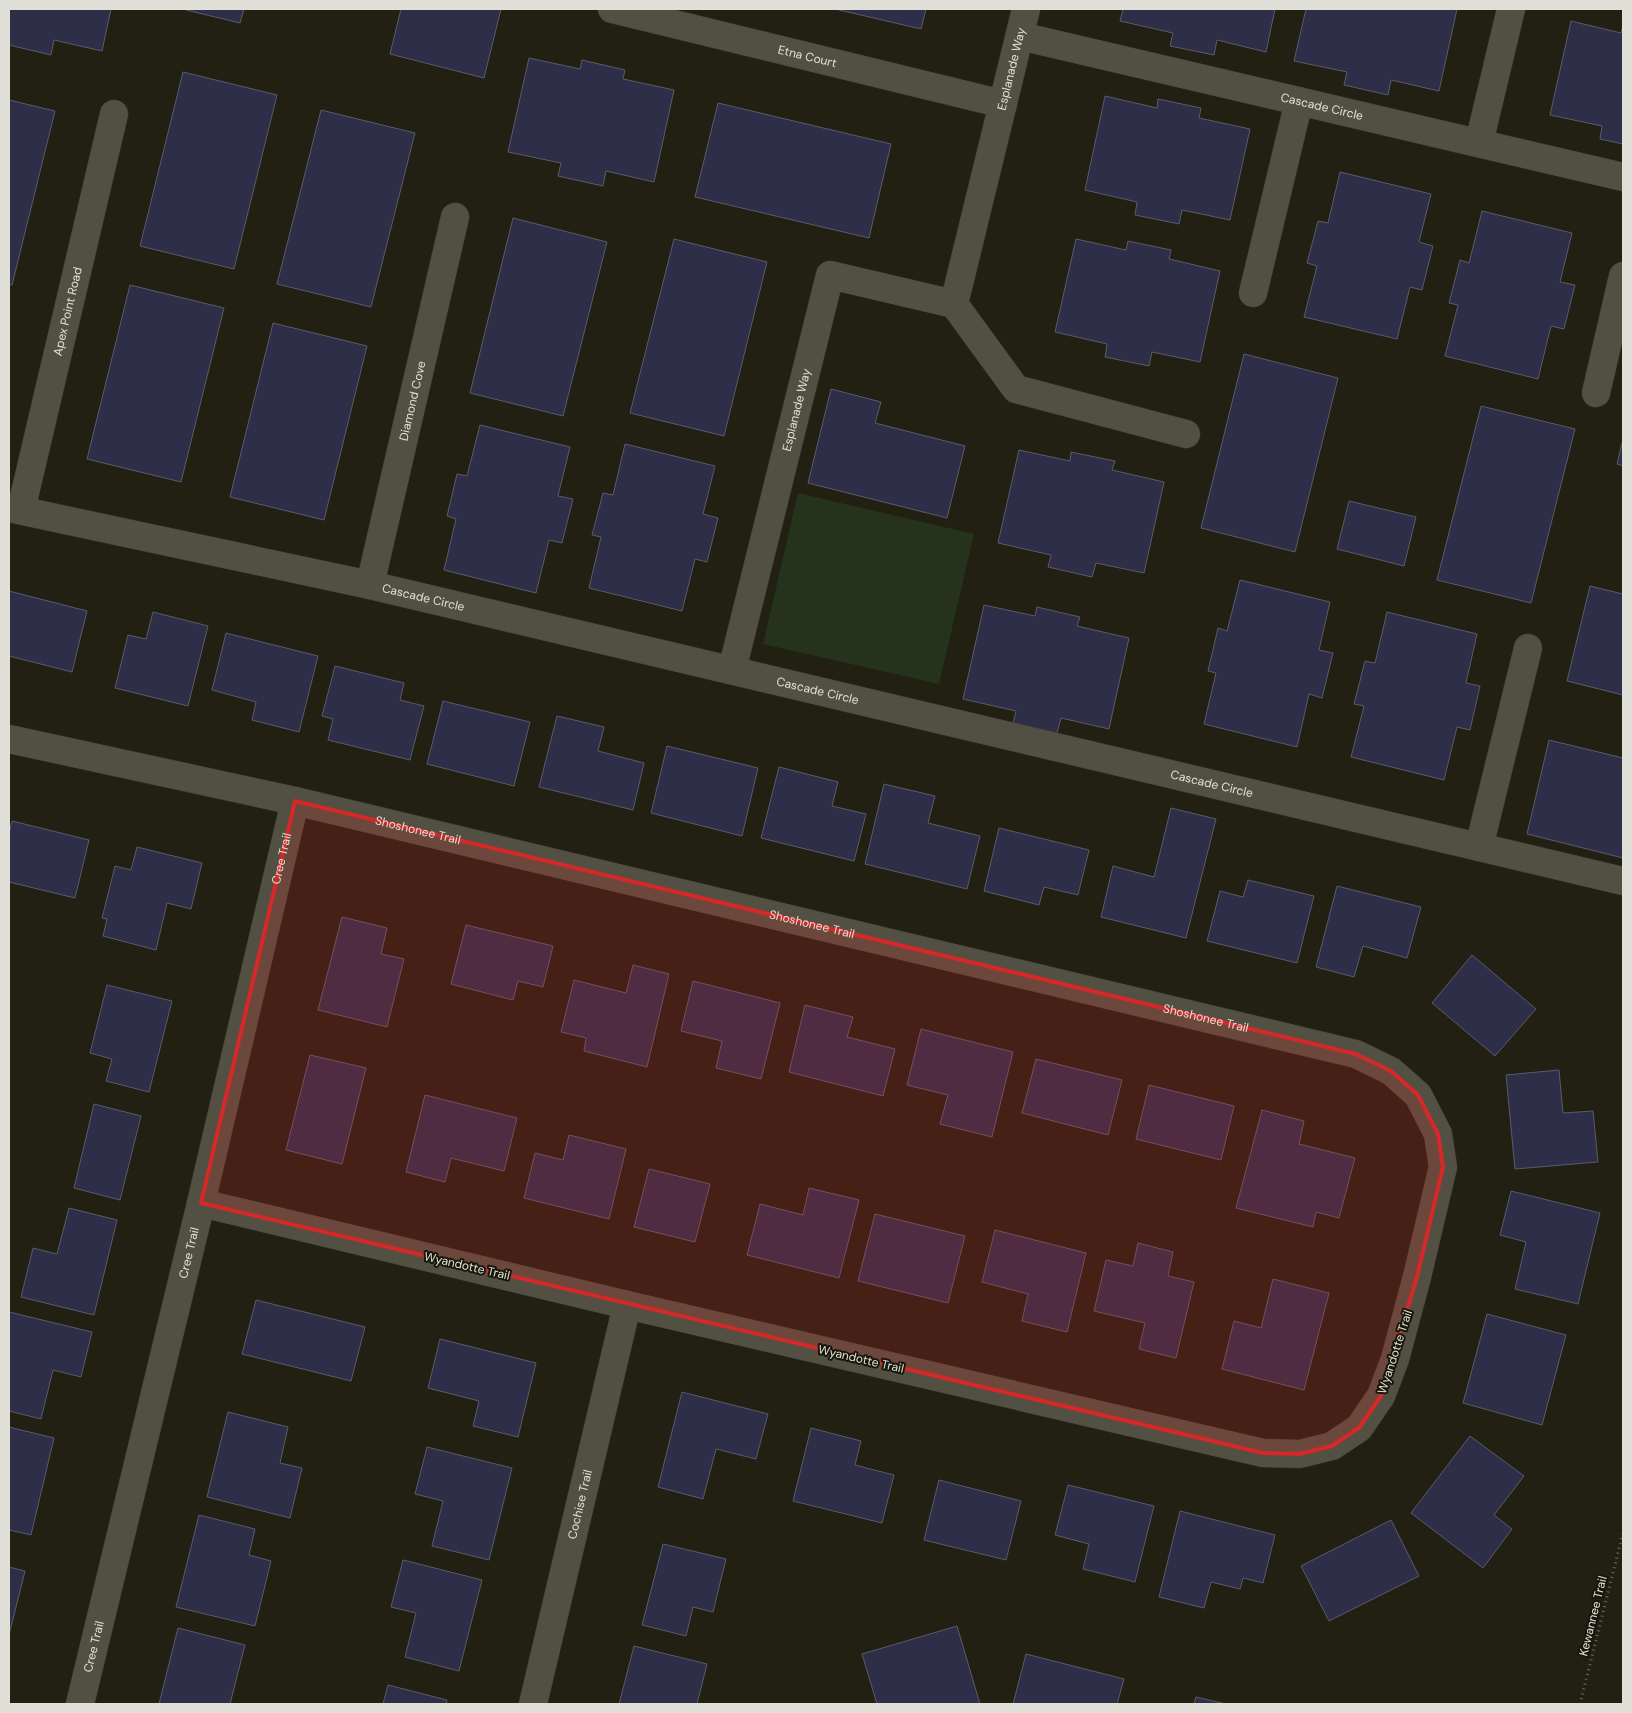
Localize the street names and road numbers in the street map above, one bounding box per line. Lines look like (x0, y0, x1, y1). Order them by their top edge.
street label: Esplanade Way (994, 26, 1029, 112)
street label: Etna Court (776, 42, 839, 71)
street label: Cascade Circle (1279, 89, 1365, 124)
street label: Apex Point Road (49, 265, 86, 357)
street label: Diamond Cove (396, 359, 430, 442)
street label: Esplanade Way (779, 367, 815, 453)
street label: Cascade Circle (381, 580, 466, 615)
street label: Cascade Circle (775, 673, 861, 708)
street label: Cascade Circle (1169, 766, 1255, 801)
street label: Shoshonee Trail (374, 812, 462, 848)
street label: Cree Trail (268, 831, 295, 886)
street label: Shoshonee Trail (767, 906, 856, 942)
street label: Shoshonee Trail (1161, 1000, 1250, 1036)
street label: Cree Trail (175, 1226, 203, 1280)
street label: Wyandotte Trail (423, 1248, 511, 1284)
street label: Wyandotte Trail (1374, 1308, 1416, 1396)
street label: Wyandotte Trail (817, 1341, 905, 1377)
street label: Cochise Trail (564, 1468, 596, 1541)
street label: Kewannee Trail (1575, 1574, 1611, 1658)
street label: Cree Trail (80, 1619, 108, 1674)

